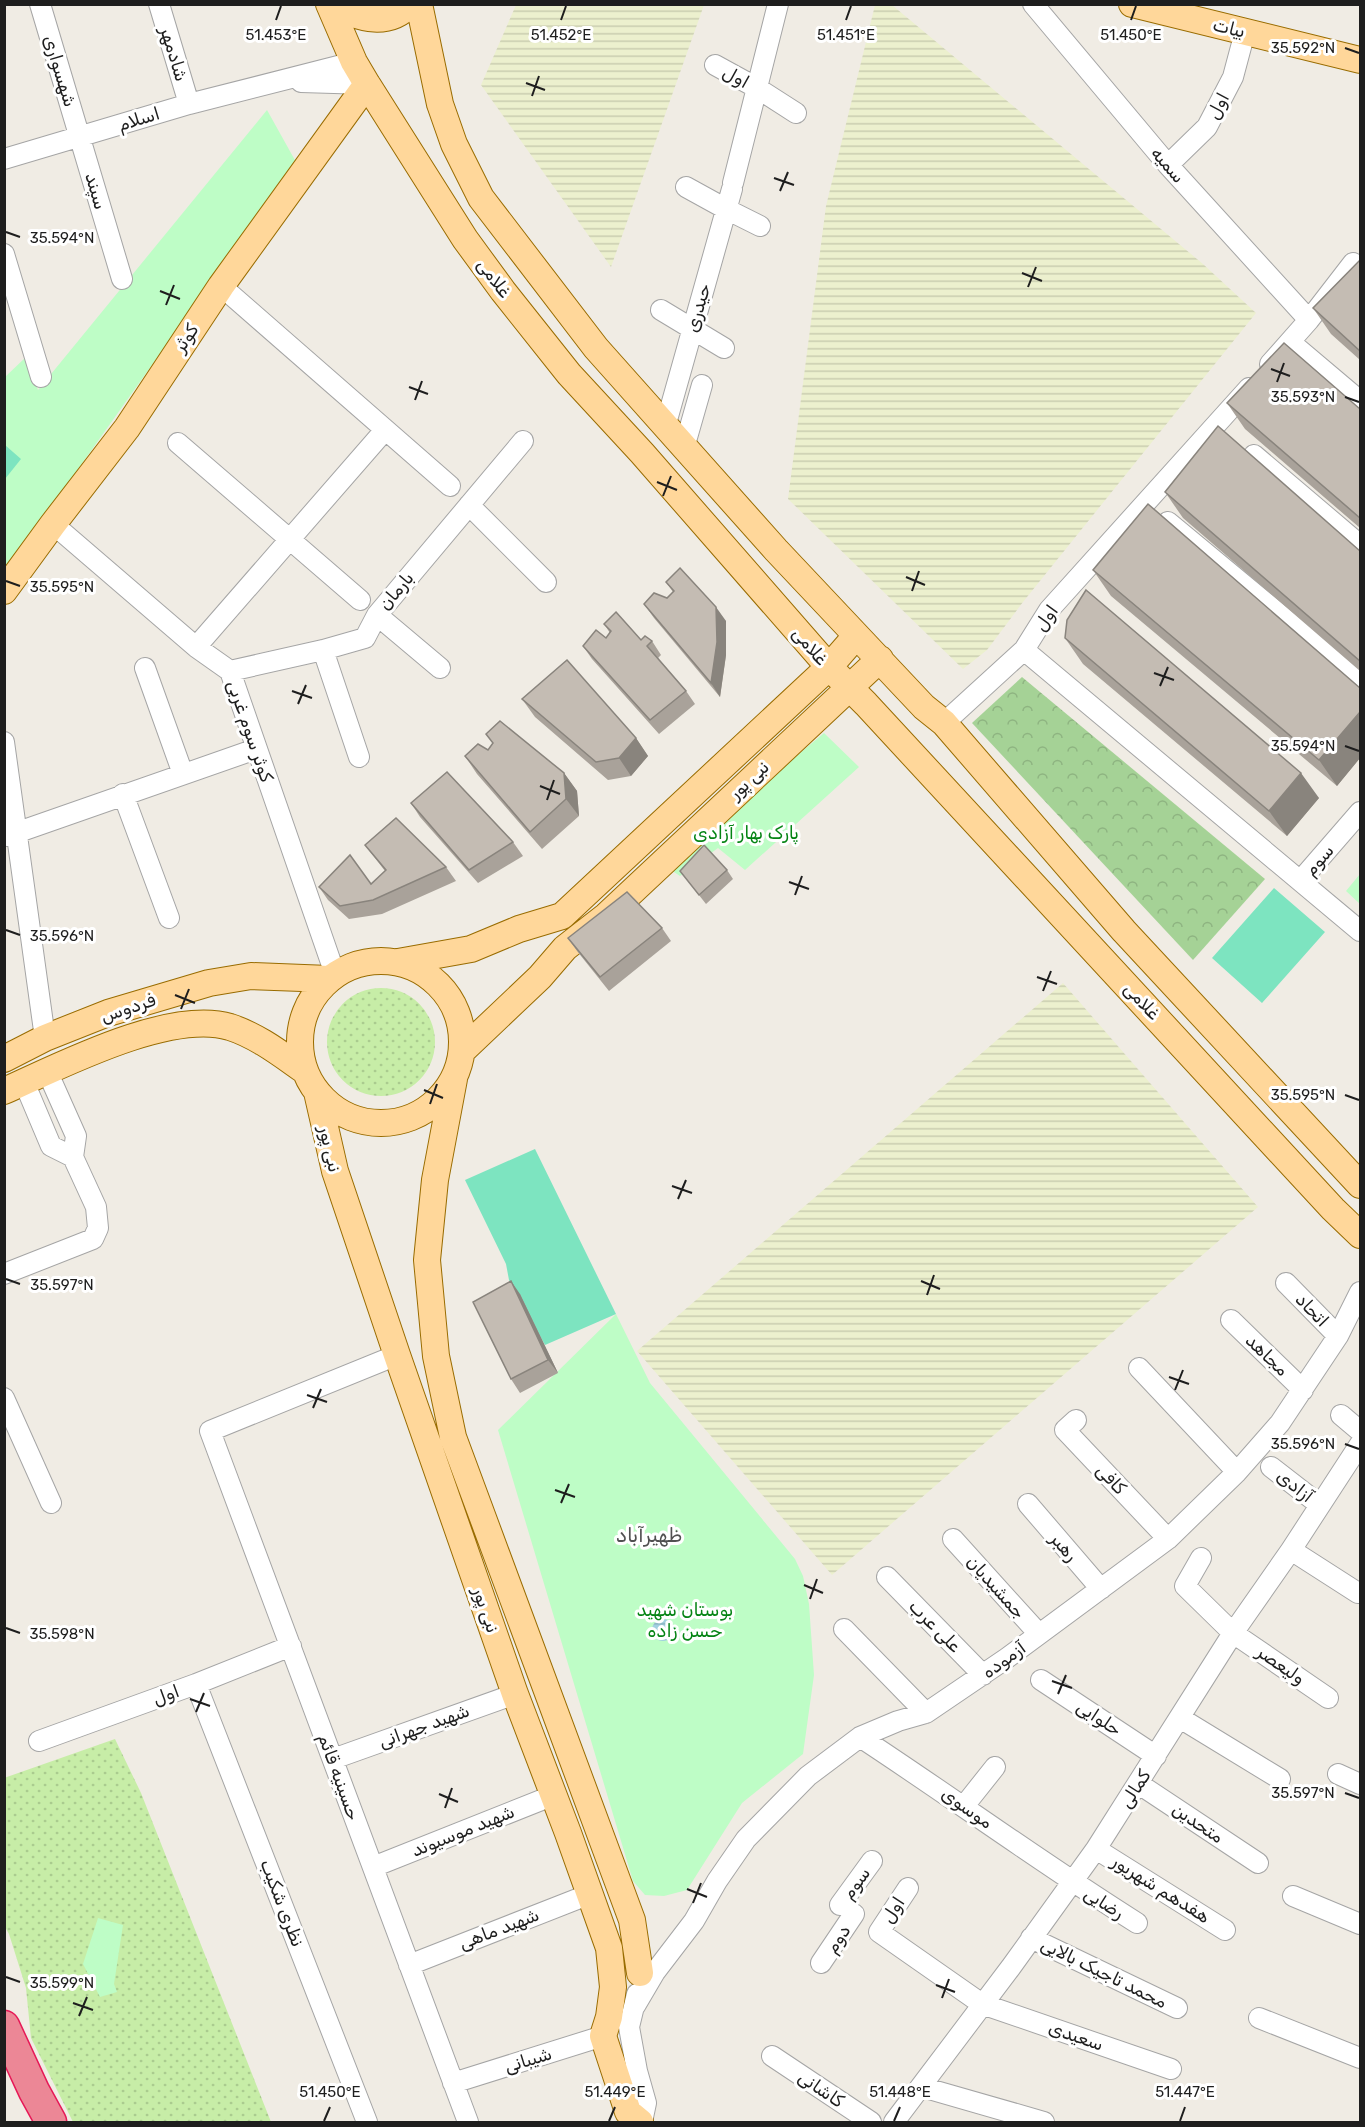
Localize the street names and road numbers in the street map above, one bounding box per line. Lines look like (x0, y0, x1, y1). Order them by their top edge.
street label: بیات (1211, 13, 1247, 43)
street label: شادمهر (155, 23, 193, 84)
street label: شهسواری (39, 32, 81, 110)
street label: اول (719, 61, 753, 93)
street label: اول (1202, 89, 1234, 123)
street label: اسلام (116, 102, 162, 136)
street label: سمیه (1146, 142, 1190, 188)
street label: سپند (79, 170, 112, 212)
street label: غلامی (472, 254, 516, 302)
street label: حیدری (681, 281, 715, 335)
street label: کوثر (168, 320, 203, 357)
street label: بارمان (374, 567, 418, 615)
street label: اول (1029, 601, 1063, 635)
street label: غلامی (787, 622, 833, 670)
street label: کوثر سوم غربی (222, 677, 278, 785)
street label: نبی پور (724, 756, 774, 805)
street label: سوم (1299, 840, 1339, 880)
street label: غلامی (1119, 978, 1165, 1025)
street label: فردوس (98, 989, 158, 1027)
street label: نبی پور (313, 1123, 346, 1175)
street label: اتحاد (1291, 1288, 1333, 1332)
street label: مجاهد (1241, 1329, 1293, 1381)
street label: کافی (1091, 1459, 1131, 1499)
street label: آزادی (1272, 1465, 1318, 1508)
street label: رهبر (1045, 1527, 1083, 1566)
street label: جمشیدیان (962, 1551, 1030, 1623)
street label: نبی پور (467, 1583, 504, 1636)
street label: علی عرب (904, 1595, 966, 1657)
street label: آزموده (978, 1636, 1031, 1683)
street label: ولیعصر (1252, 1640, 1309, 1689)
street label: اول (150, 1680, 182, 1710)
street label: حلوایی (1072, 1695, 1126, 1741)
street label: شهید جهرانی (375, 1699, 473, 1753)
street label: حسینیه قائم (312, 1731, 365, 1824)
street label: کمالی (1115, 1766, 1155, 1812)
street label: موسوی (937, 1782, 997, 1834)
street label: متحدین (1168, 1798, 1228, 1848)
street label: شهید موسیوند (408, 1800, 518, 1862)
street label: هفدهم شهریور (1106, 1850, 1214, 1929)
street label: نظری شکیب (255, 1856, 309, 1950)
street label: سوم (837, 1863, 875, 1903)
street label: رضایی (1080, 1882, 1128, 1924)
street label: اول (876, 1893, 910, 1927)
street label: شهید ماهی (456, 1904, 542, 1954)
street label: دوم (821, 1921, 855, 1957)
street label: محمد تاجیک بالایی (1037, 1933, 1171, 2013)
street label: سعیدی (1046, 2016, 1106, 2056)
street label: شیبانی (501, 2042, 555, 2078)
street label: کاشانی (794, 2066, 848, 2112)

